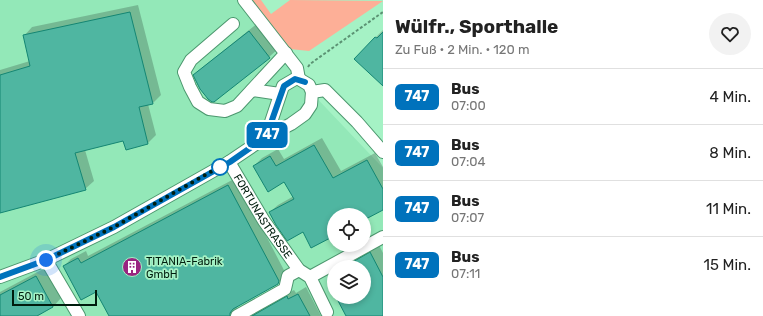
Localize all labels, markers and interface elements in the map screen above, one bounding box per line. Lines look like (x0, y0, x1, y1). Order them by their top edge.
button: heart (709, 13, 751, 55)
text: Wülfr., Sporthalle (395, 15, 558, 38)
text: Zu Fuß · 2 Min. · 120 m (395, 42, 530, 57)
text: Bus (451, 80, 479, 98)
text: 747 (405, 88, 429, 105)
text: 4 Min. (710, 88, 751, 106)
text: 07:00 (451, 98, 486, 113)
line badge: 747 (244, 122, 290, 148)
text: 747 (255, 126, 279, 143)
text: Bus (451, 136, 479, 154)
text: 747 (405, 144, 429, 161)
text: 8 Min. (709, 144, 751, 162)
text: 07:04 (451, 154, 486, 169)
unlabelled marker (211, 158, 229, 176)
street label: FORTUNASTRASSE (231, 172, 295, 261)
text: Bus (451, 192, 479, 210)
text: 747 (405, 200, 429, 217)
text: 11 Min. (706, 200, 751, 218)
map controls (327, 208, 371, 304)
button: locate (327, 208, 371, 252)
text: 07:07 (451, 210, 484, 225)
text: Bus (451, 248, 479, 266)
your location (36, 250, 56, 270)
place label: TITANIA-Fabrik GmbH (146, 255, 223, 281)
building icon: TITANIA-Fabrik GmbH (121, 256, 143, 278)
text: 747 (405, 256, 429, 273)
text: 15 Min. (704, 256, 751, 274)
button: layers (327, 260, 371, 304)
text: 07:11 (451, 266, 480, 281)
scale bar (12, 288, 97, 307)
text: 50 m (18, 290, 44, 303)

